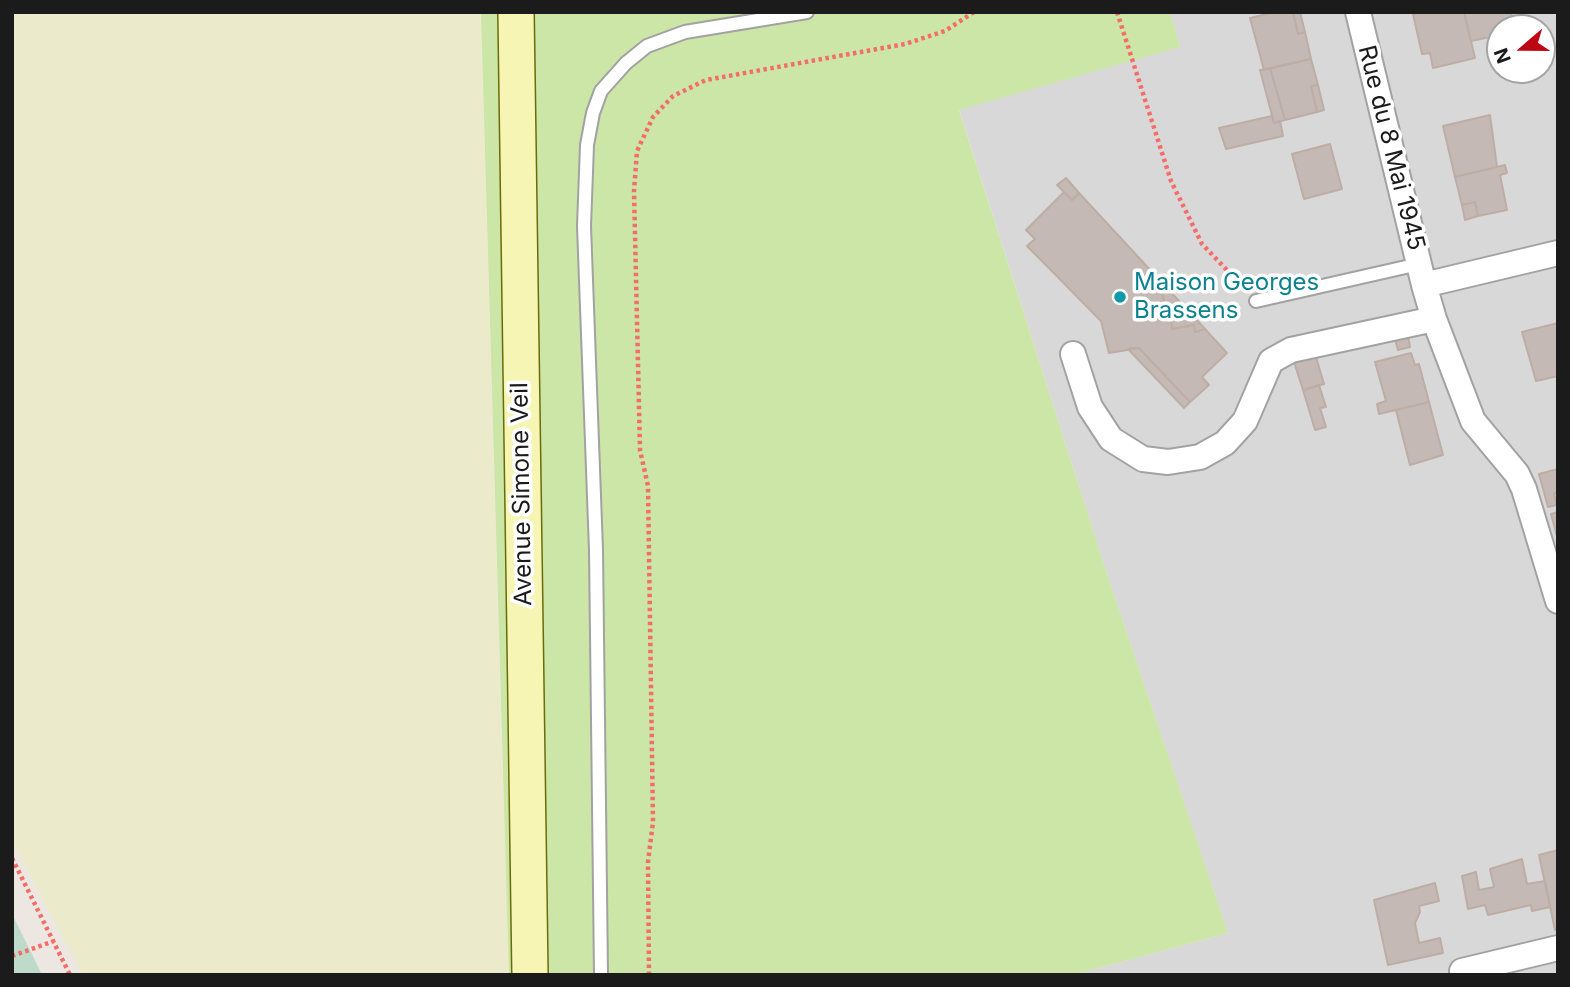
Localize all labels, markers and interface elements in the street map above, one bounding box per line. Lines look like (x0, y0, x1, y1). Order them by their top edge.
north arrow (1486, 14, 1556, 84)
street label: Rue du 8 Mai 1945 (1352, 43, 1430, 253)
text: N (1489, 45, 1516, 66)
place label: Maison Georges Brassens (1134, 269, 1319, 325)
marker: Maison Georges Brassens (1112, 289, 1128, 305)
street label: Avenue Simone Veil (506, 382, 538, 606)

